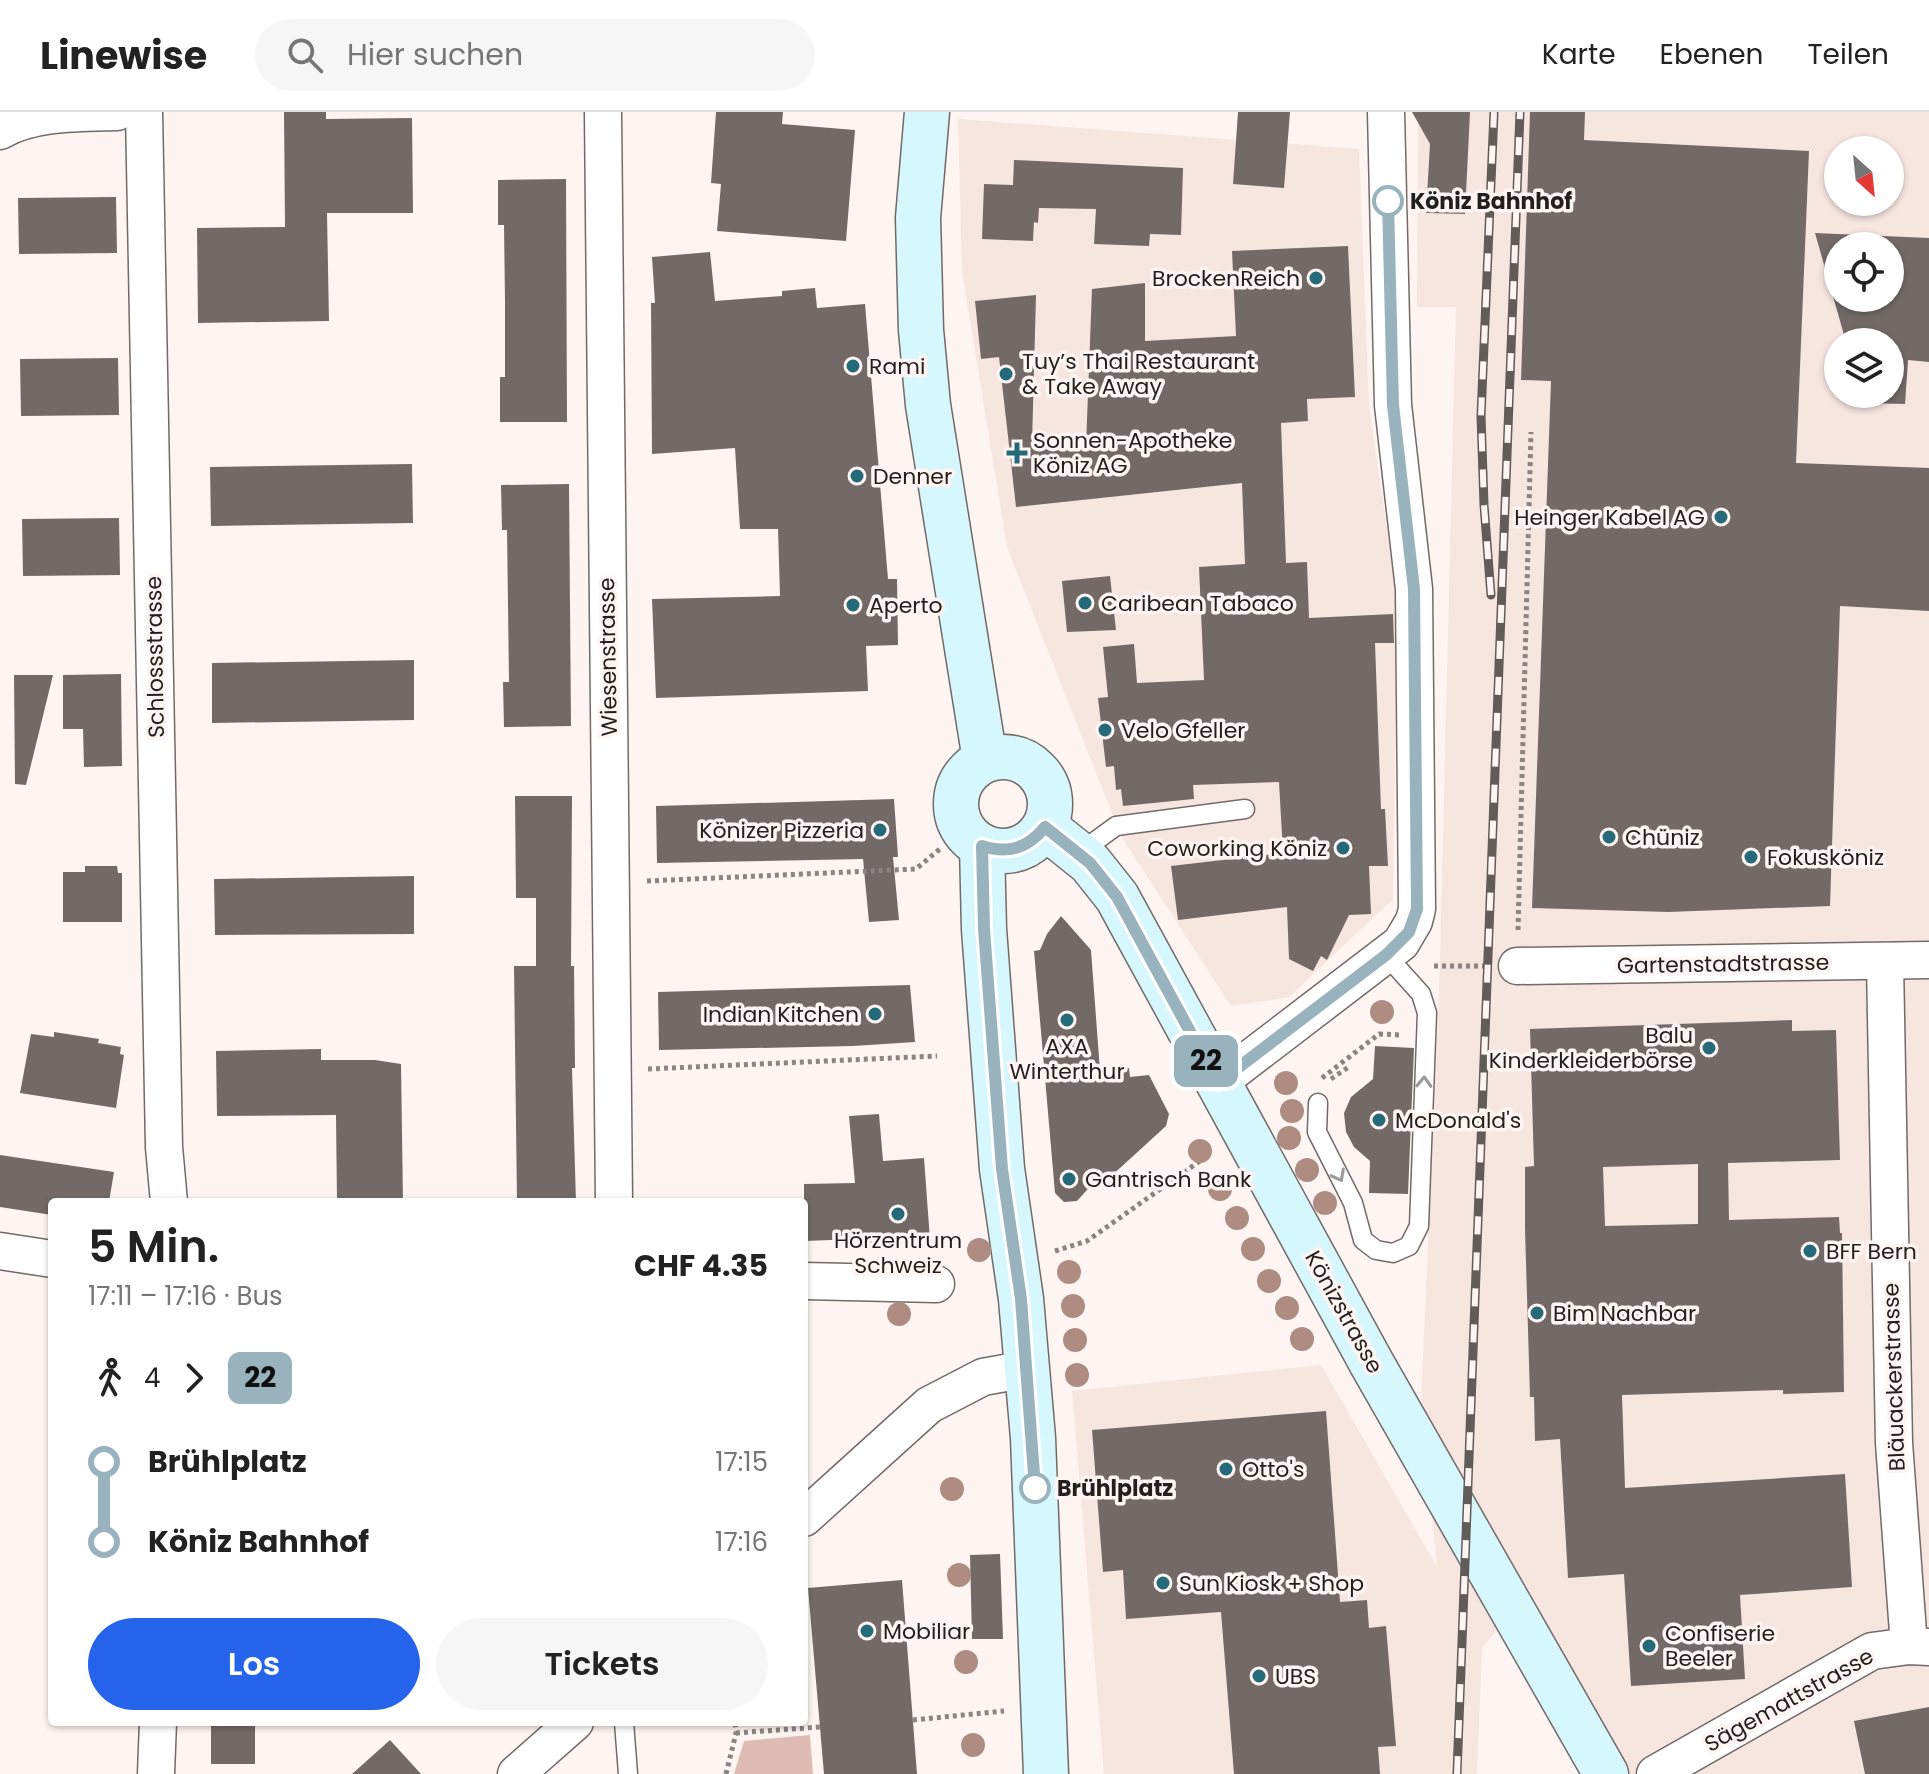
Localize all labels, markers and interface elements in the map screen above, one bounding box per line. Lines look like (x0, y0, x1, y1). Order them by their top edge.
search box (255, 19, 815, 91)
text: Linewise (40, 29, 207, 82)
icon: search (283, 33, 327, 77)
text: Hier suchen (347, 33, 523, 76)
text: Karte (1542, 35, 1616, 74)
text: Ebenen (1660, 35, 1763, 74)
text: Teilen (1807, 35, 1889, 74)
north arrow (1824, 136, 1904, 216)
map controls (1824, 136, 1904, 408)
marker: Köniz Bahnhof (1373, 186, 1403, 216)
place label: Köniz Bahnhof (1410, 186, 1572, 217)
button: locate (1824, 232, 1904, 312)
place label: BrockenReich (1152, 263, 1300, 294)
marker: BrockenReich (1307, 269, 1325, 287)
button: layers (1824, 328, 1904, 408)
place label: Tuy’s Thai Restaurant & Take Away (1022, 346, 1255, 402)
place label: Rami (869, 351, 925, 382)
marker: Rami (844, 357, 862, 375)
marker: Tuy’s Thai Restaurant & Take Away (997, 365, 1015, 383)
place label: Sonnen-Apotheke Köniz AG (1033, 425, 1232, 481)
marker: Sonnen-Apotheke Köniz AG (1008, 444, 1026, 462)
place label: Denner (873, 461, 952, 492)
marker: Denner (848, 467, 866, 485)
place label: Heinger Kabel AG (1514, 502, 1705, 533)
marker: Heinger Kabel AG (1712, 508, 1730, 526)
street label: Schlossstrasse (138, 576, 172, 738)
street label: Wiesenstrasse (591, 577, 625, 737)
place label: Caribean Tabaco (1101, 588, 1294, 619)
place label: Aperto (869, 590, 943, 621)
marker: Caribean Tabaco (1076, 594, 1094, 612)
marker: Aperto (844, 596, 862, 614)
place label: Velo Gfeller (1121, 715, 1246, 746)
marker: Velo Gfeller (1096, 721, 1114, 739)
place label: Könizer Pizzeria (699, 815, 864, 846)
marker: Könizer Pizzeria (871, 821, 889, 839)
place label: Chüniz (1625, 822, 1700, 853)
marker: Chüniz (1600, 828, 1618, 846)
place label: Coworking Köniz (1147, 833, 1327, 864)
marker: Coworking Köniz (1334, 839, 1352, 857)
place label: Fokusköniz (1767, 842, 1884, 873)
marker: Fokusköniz (1742, 848, 1760, 866)
street label: Gartenstadtstrasse (1617, 947, 1829, 981)
place label: Indian Kitchen (703, 999, 859, 1030)
marker: Indian Kitchen (866, 1005, 884, 1023)
marker: AXA Winterthur (1058, 1011, 1076, 1029)
place label: Balu Kinderkleiderbörse (1489, 1020, 1693, 1076)
place label: AXA Winterthur (1009, 1031, 1125, 1087)
line badge: 22 (1170, 1035, 1242, 1087)
marker: Balu Kinderkleiderbörse (1700, 1039, 1718, 1057)
text: 22 (1190, 1041, 1222, 1080)
one-way arrow (1416, 1075, 1433, 1088)
place label: McDonald's (1395, 1105, 1521, 1136)
marker: McDonald's (1370, 1111, 1388, 1129)
place label: Gantrisch Bank (1085, 1164, 1252, 1195)
one-way arrow (1329, 1167, 1344, 1182)
marker: Gantrisch Bank (1060, 1170, 1078, 1188)
marker: Hörzentrum Schweiz (889, 1205, 907, 1223)
text: 5 Min. (88, 1216, 219, 1277)
place label: Hörzentrum Schweiz (834, 1225, 962, 1281)
place label: BFF Bern (1826, 1236, 1917, 1267)
marker: BFF Bern (1801, 1242, 1819, 1260)
text: CHF 4.35 (634, 1244, 768, 1287)
street label: Könizstrasse (1297, 1245, 1391, 1379)
text: 17:11 – 17:16 · Bus (88, 1278, 283, 1314)
street label: Bläuackerstrasse (1875, 1282, 1913, 1472)
place label: Bim Nachbar (1553, 1298, 1696, 1329)
marker: Bim Nachbar (1528, 1304, 1546, 1322)
icon: walk (88, 1356, 132, 1400)
icon: forward (172, 1356, 216, 1400)
text: 22 (244, 1358, 276, 1397)
text: 4 (144, 1360, 160, 1396)
text: Brühlplatz (148, 1440, 307, 1483)
text: 17:15 (715, 1444, 768, 1480)
place label: Otto's (1242, 1454, 1304, 1485)
marker: Otto's (1217, 1460, 1235, 1478)
marker: Brühlplatz (1020, 1473, 1050, 1503)
place label: Brühlplatz (1057, 1473, 1173, 1504)
text: Köniz Bahnhof (148, 1520, 369, 1563)
text: 17:16 (715, 1524, 768, 1560)
place label: Sun Kiosk + Shop (1179, 1568, 1364, 1599)
marker: Sun Kiosk + Shop (1154, 1574, 1172, 1592)
place label: Mobiliar (883, 1616, 970, 1647)
button: Los (88, 1618, 420, 1710)
button: Tickets (436, 1618, 768, 1710)
place label: Confiserie Beeler (1665, 1618, 1775, 1674)
marker: Mobiliar (858, 1622, 876, 1640)
marker: Confiserie Beeler (1640, 1637, 1658, 1655)
street label: Sägemattstrasse (1699, 1641, 1879, 1759)
place label: UBS (1275, 1661, 1316, 1692)
marker: UBS (1250, 1667, 1268, 1685)

